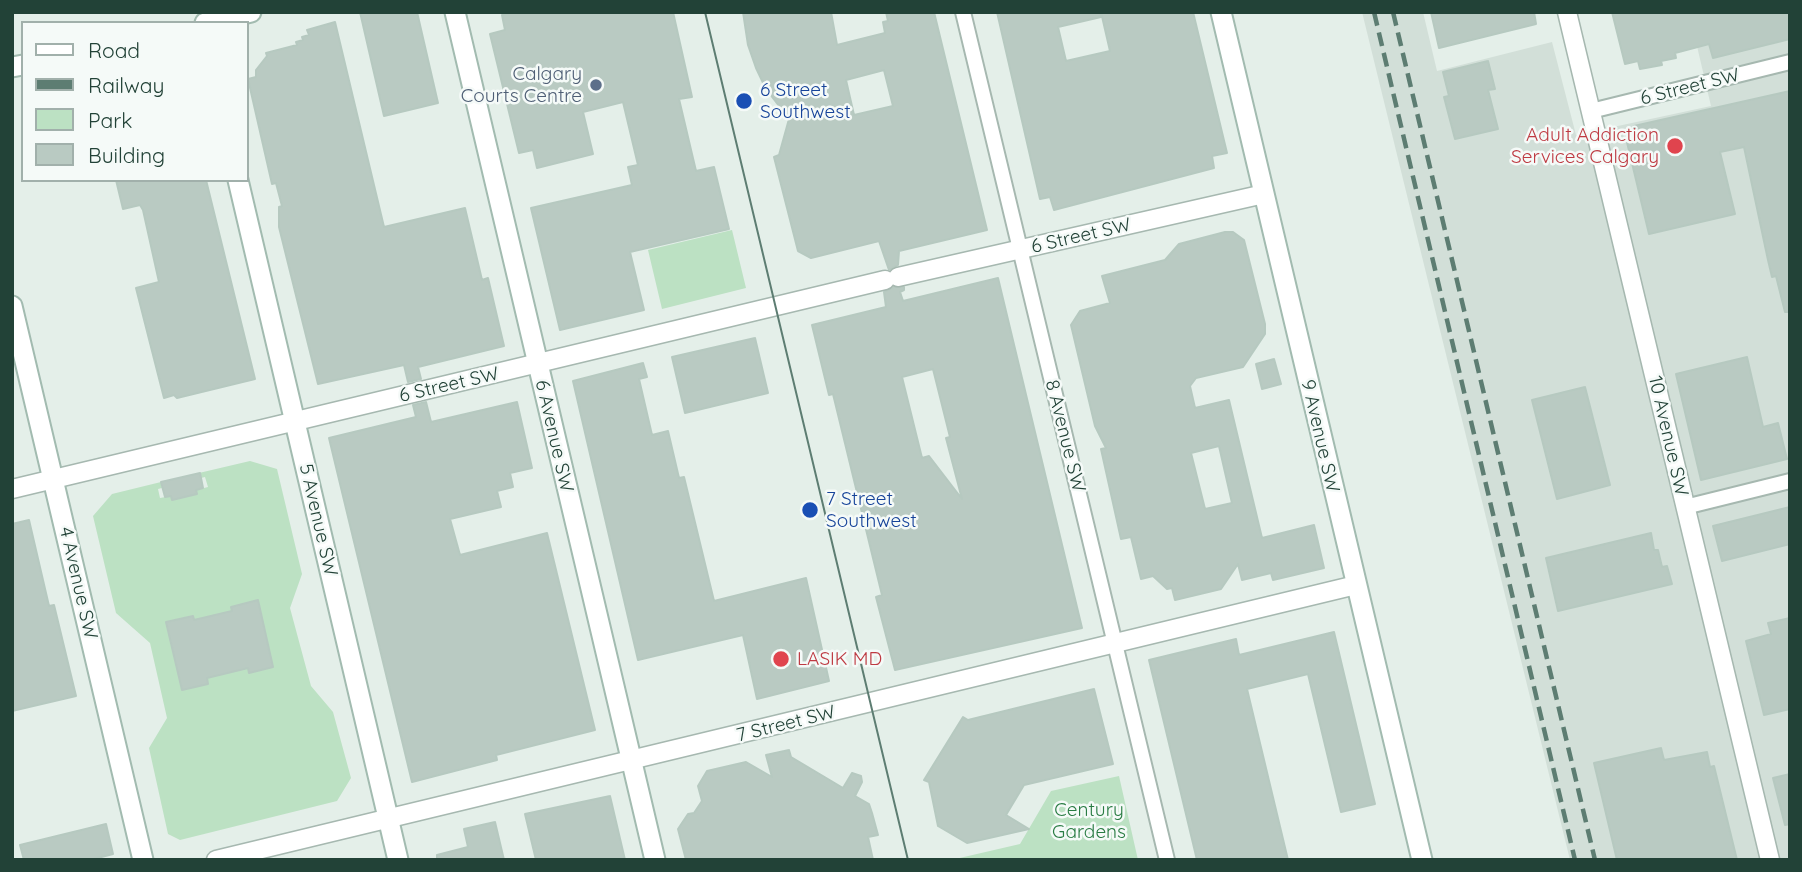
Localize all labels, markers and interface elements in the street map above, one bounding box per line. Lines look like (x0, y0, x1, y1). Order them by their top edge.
legend (21, 21, 248, 182)
text: Road (88, 37, 140, 63)
place label: Calgary Courts Centre (461, 63, 582, 107)
street label: 6 Street SW (1638, 64, 1742, 110)
text: Railway (88, 72, 164, 98)
marker: Calgary Courts Centre (588, 77, 604, 93)
place label: 6 Street Southwest (760, 79, 851, 123)
marker: 6 Street Southwest (734, 91, 754, 111)
text: Park (88, 107, 132, 133)
place label: Adult Addiction Services Calgary (1511, 124, 1659, 168)
marker: Adult Addiction Services Calgary (1665, 136, 1685, 156)
text: Building (88, 142, 165, 168)
street label: 6 Street SW (1029, 213, 1133, 259)
street label: 6 Street SW (397, 362, 501, 408)
street label: 10 Avenue SW (1643, 374, 1693, 498)
street label: 9 Avenue SW (1296, 377, 1344, 495)
street label: 6 Avenue SW (530, 378, 578, 494)
street label: 8 Avenue SW (1040, 378, 1090, 494)
street label: 5 Avenue SW (294, 462, 342, 578)
place label: 7 Street Southwest (826, 488, 917, 532)
marker: 7 Street Southwest (800, 500, 820, 520)
street label: 4 Avenue SW (54, 525, 102, 641)
place label: LASIK MD (797, 648, 882, 670)
marker: LASIK MD (771, 649, 791, 669)
street label: 7 Street SW (734, 701, 838, 747)
park label: Century Gardens (1052, 799, 1126, 843)

